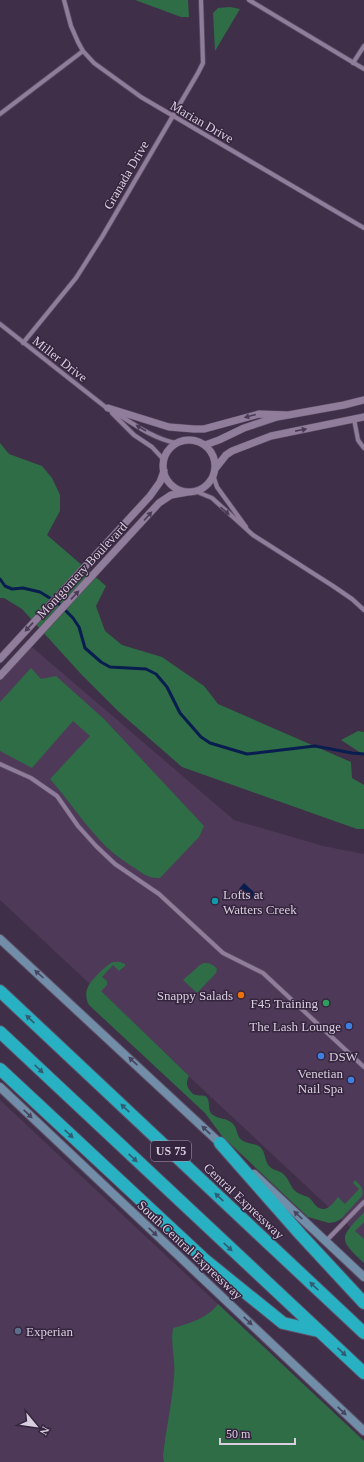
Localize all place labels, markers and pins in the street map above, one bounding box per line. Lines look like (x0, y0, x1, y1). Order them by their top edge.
place label: Lofts at Watters Creek (223, 887, 297, 917)
marker: Lofts at Watters Creek (210, 896, 220, 906)
place label: Snappy Salads (157, 988, 233, 1003)
marker: Snappy Salads (236, 990, 246, 1000)
place label: F45 Training (250, 996, 318, 1011)
marker: F45 Training (321, 998, 331, 1008)
place label: The Lash Lounge (249, 1019, 341, 1034)
marker: The Lash Lounge (344, 1021, 354, 1031)
place label: DSW (329, 1049, 359, 1064)
marker: DSW (316, 1051, 326, 1061)
place label: Venetian Nail Spa (298, 1066, 343, 1096)
marker: Venetian Nail Spa (346, 1075, 356, 1085)
place label: Experian (26, 1324, 73, 1339)
marker: Experian (13, 1326, 23, 1336)

